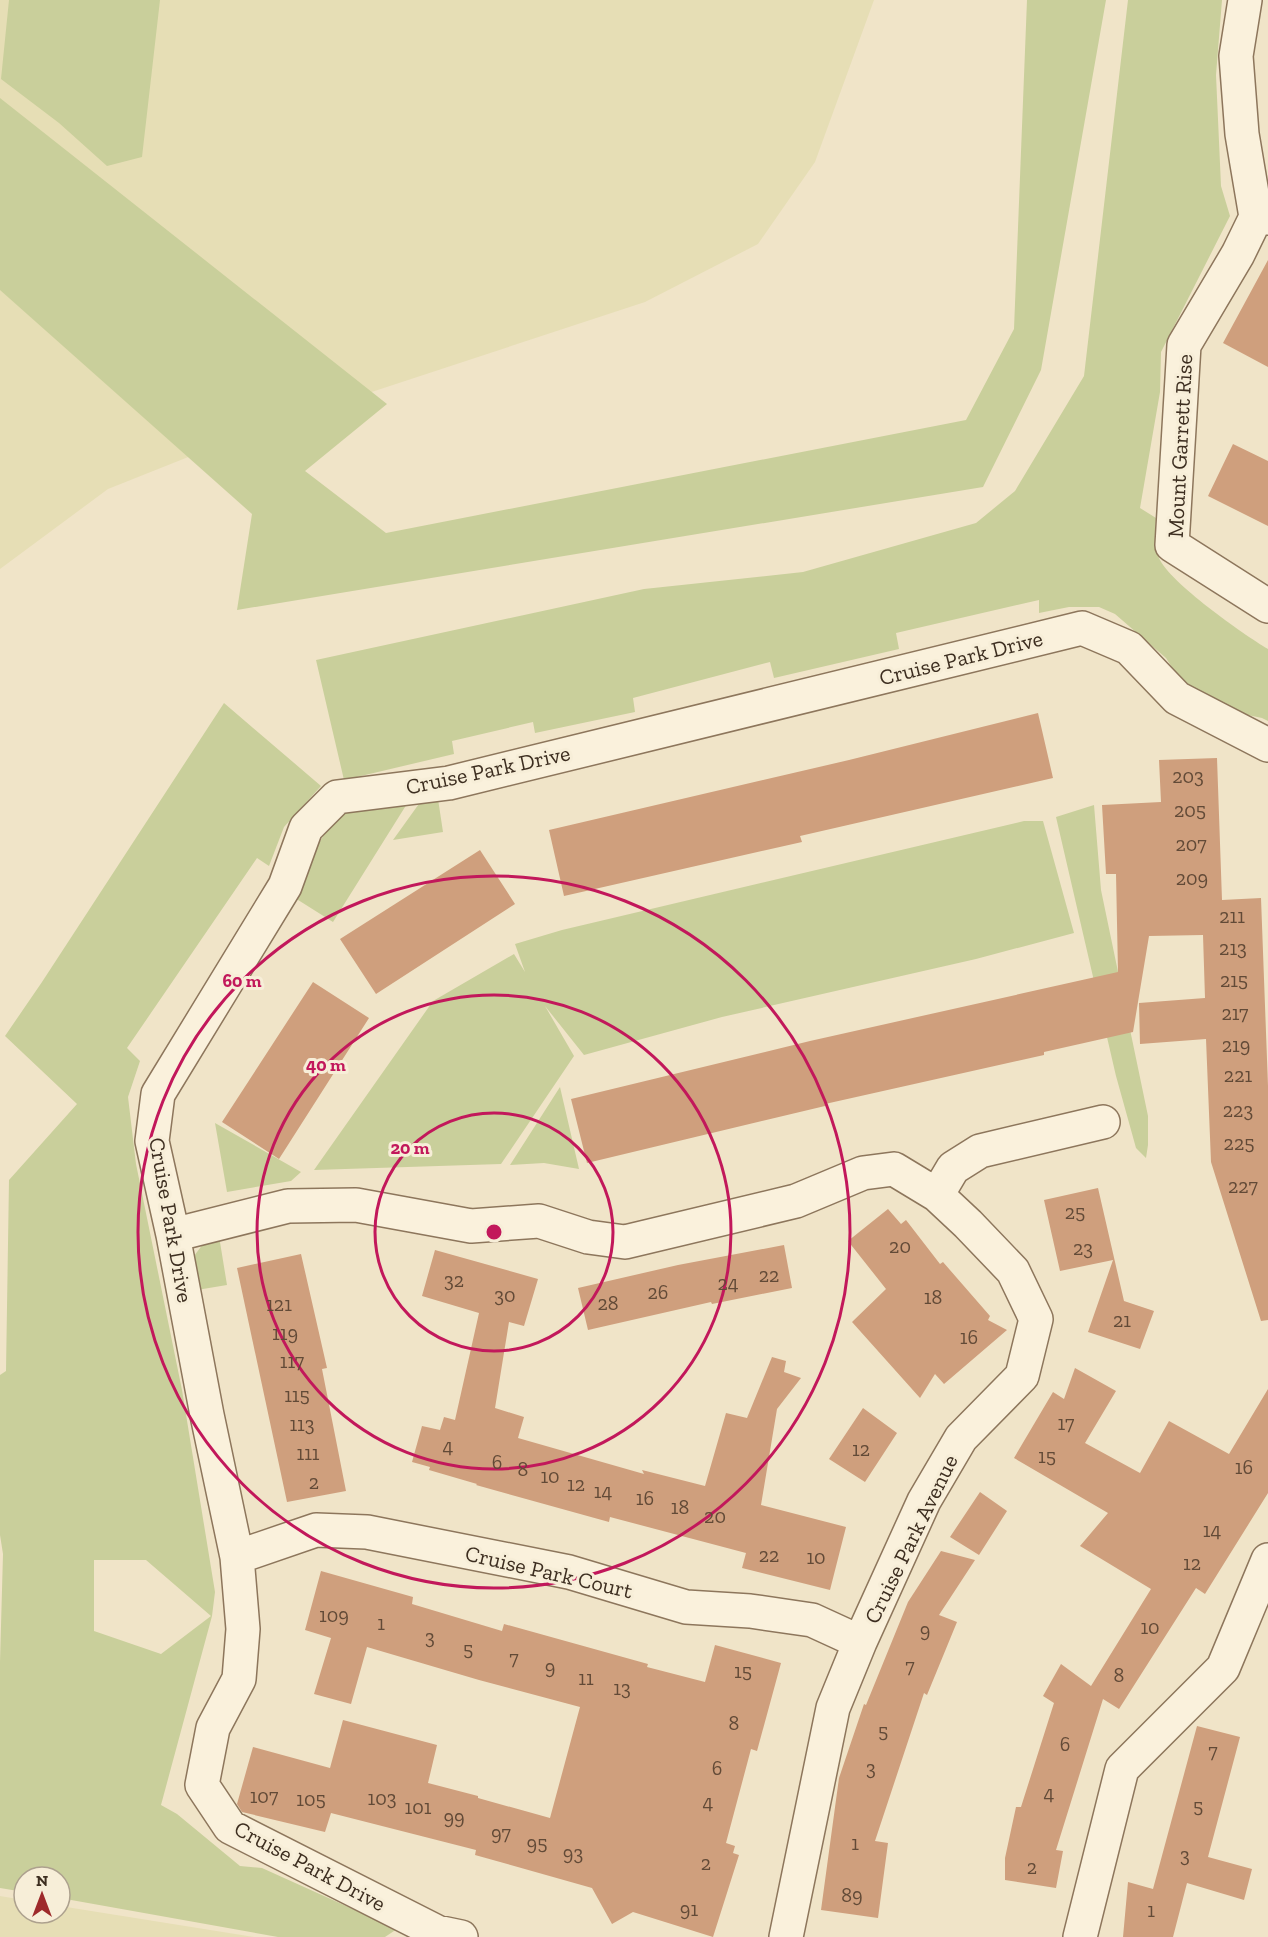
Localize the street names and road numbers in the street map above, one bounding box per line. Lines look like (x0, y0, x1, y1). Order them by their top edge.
street label: Mount Garrett Rise (1162, 353, 1198, 539)
street label: Cruise Park Drive (877, 625, 1045, 691)
street label: Cruise Park Drive (403, 739, 573, 801)
street label: Cruise Park Drive (143, 1135, 199, 1305)
street label: Cruise Park Avenue (858, 1450, 964, 1628)
street label: Cruise Park Court (463, 1540, 636, 1605)
street label: Cruise Park Drive (230, 1815, 390, 1917)

